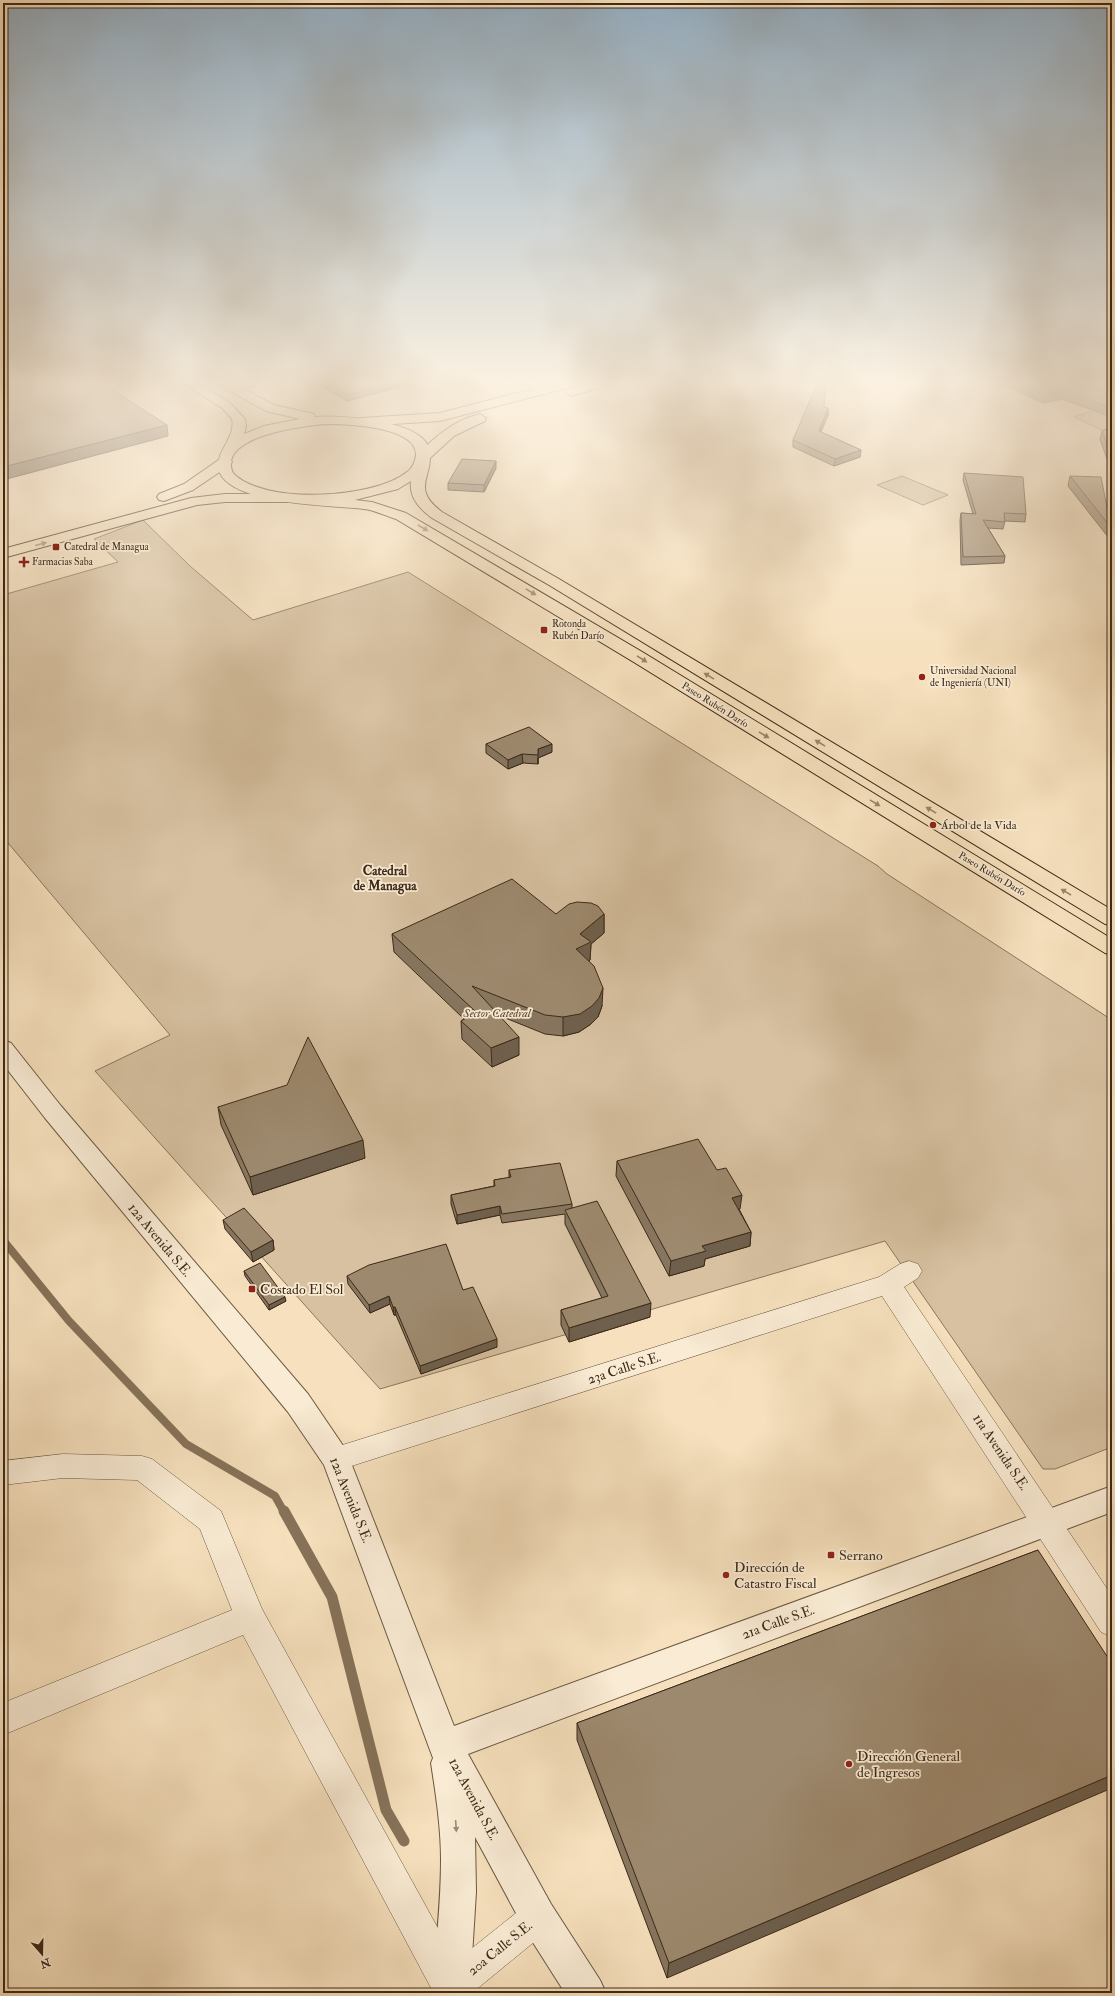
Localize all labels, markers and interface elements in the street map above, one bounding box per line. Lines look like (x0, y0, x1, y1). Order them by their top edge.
one-way arrow (417, 525, 429, 532)
one-way arrow (35, 541, 47, 547)
place label: Catedral de Managua (64, 541, 150, 553)
marker: Catedral de Managua (51, 542, 61, 552)
place label: Farmacias Saba (32, 556, 94, 568)
marker: Farmacias Saba (19, 557, 29, 567)
one-way arrow (526, 588, 536, 596)
place label: Rotonda Rubén Darío (552, 618, 604, 642)
marker: Rotonda Rubén Darío (539, 625, 549, 635)
one-way arrow (636, 656, 648, 663)
place label: Universidad Nacional de Ingeniería (UNI) (930, 665, 1017, 689)
one-way arrow (703, 672, 715, 679)
marker: Universidad Nacional de Ingeniería (UNI) (917, 672, 927, 682)
street label: Paseo Rubén Darío (680, 680, 751, 730)
one-way arrow (758, 732, 770, 739)
one-way arrow (815, 739, 825, 747)
one-way arrow (870, 799, 880, 807)
one-way arrow (925, 807, 937, 814)
place label: Árbol de la Vida (940, 818, 1018, 833)
marker: Árbol de la Vida (928, 820, 938, 830)
street label: Paseo Rubén Darío (956, 849, 1028, 899)
district label: Catedral de Managua (353, 863, 417, 895)
one-way arrow (1061, 888, 1071, 896)
park label: Sector Catedral (462, 1006, 532, 1021)
street label: 12a Avenida S.E. (124, 1200, 196, 1280)
place label: Costado El Sol (260, 1281, 344, 1298)
marker: Costado El Sol (247, 1284, 257, 1294)
street label: 23a Calle S.E. (585, 1348, 663, 1388)
street label: 11a Avenida S.E. (969, 1410, 1033, 1494)
street label: 12a Avenida S.E. (326, 1455, 376, 1546)
place label: Serrano (839, 1547, 883, 1564)
marker: Serrano (826, 1550, 836, 1560)
place label: Dirección de Catastro Fiscal (734, 1559, 817, 1592)
marker: Dirección de Catastro Fiscal (721, 1570, 731, 1580)
street label: 21a Calle S.E. (739, 1601, 817, 1643)
place label: Dirección General de Ingresos (857, 1748, 961, 1781)
street label: 12a Avenida S.E. (445, 1755, 503, 1843)
marker: Dirección General de Ingresos (844, 1759, 854, 1769)
one-way arrow (453, 1820, 460, 1832)
street label: 20a Calle S.E. (464, 1917, 536, 1979)
north arrow (22, 1934, 62, 1974)
text: N (37, 1955, 53, 1971)

